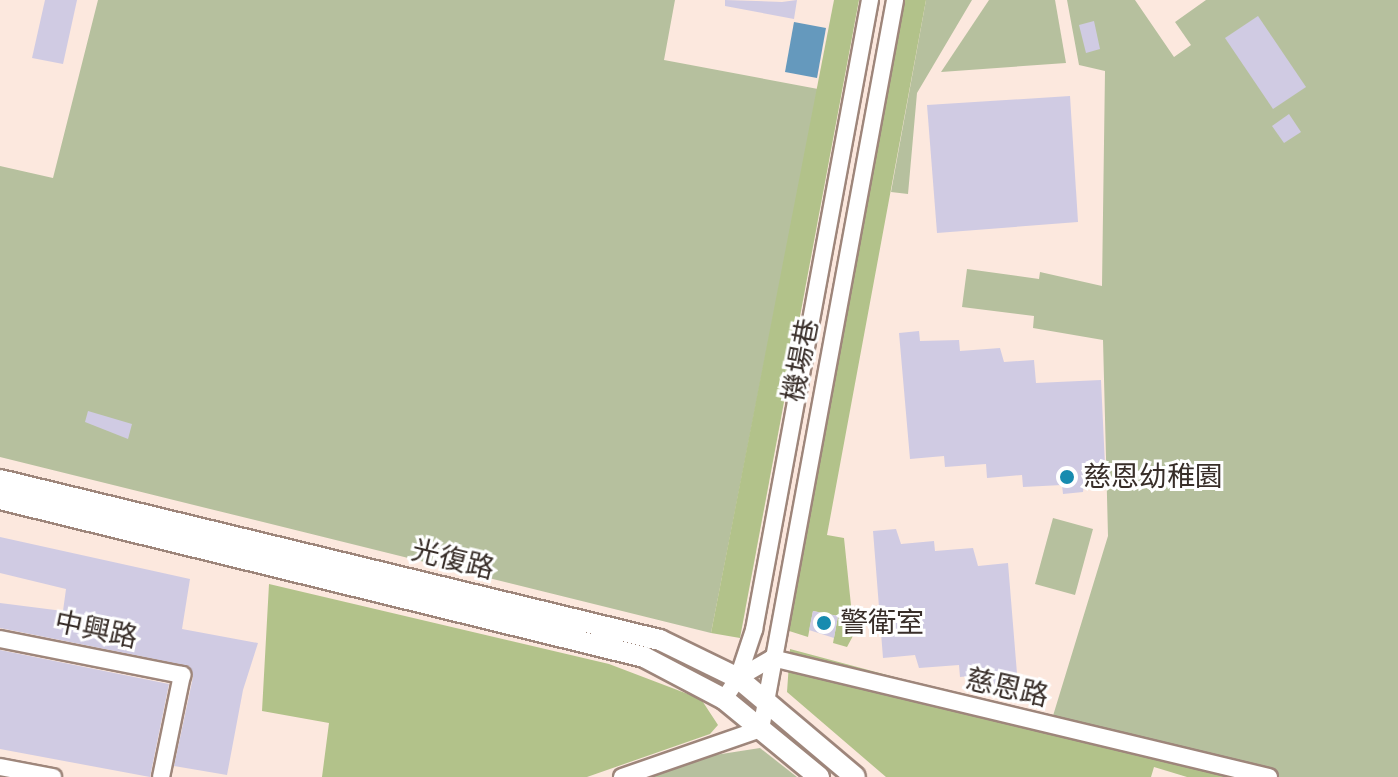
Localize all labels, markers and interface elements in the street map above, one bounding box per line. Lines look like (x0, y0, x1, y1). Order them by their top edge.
street label: 機場巷 (776, 316, 826, 404)
place label: 慈恩幼稚園 (1083, 460, 1223, 494)
marker: 慈恩幼稚園 (1058, 468, 1076, 486)
street label: 光復路 (408, 534, 498, 586)
street label: 中興路 (51, 605, 141, 655)
place label: 警衛室 (840, 606, 924, 640)
marker: 警衛室 (815, 614, 833, 632)
street label: 慈恩路 (962, 662, 1052, 714)

